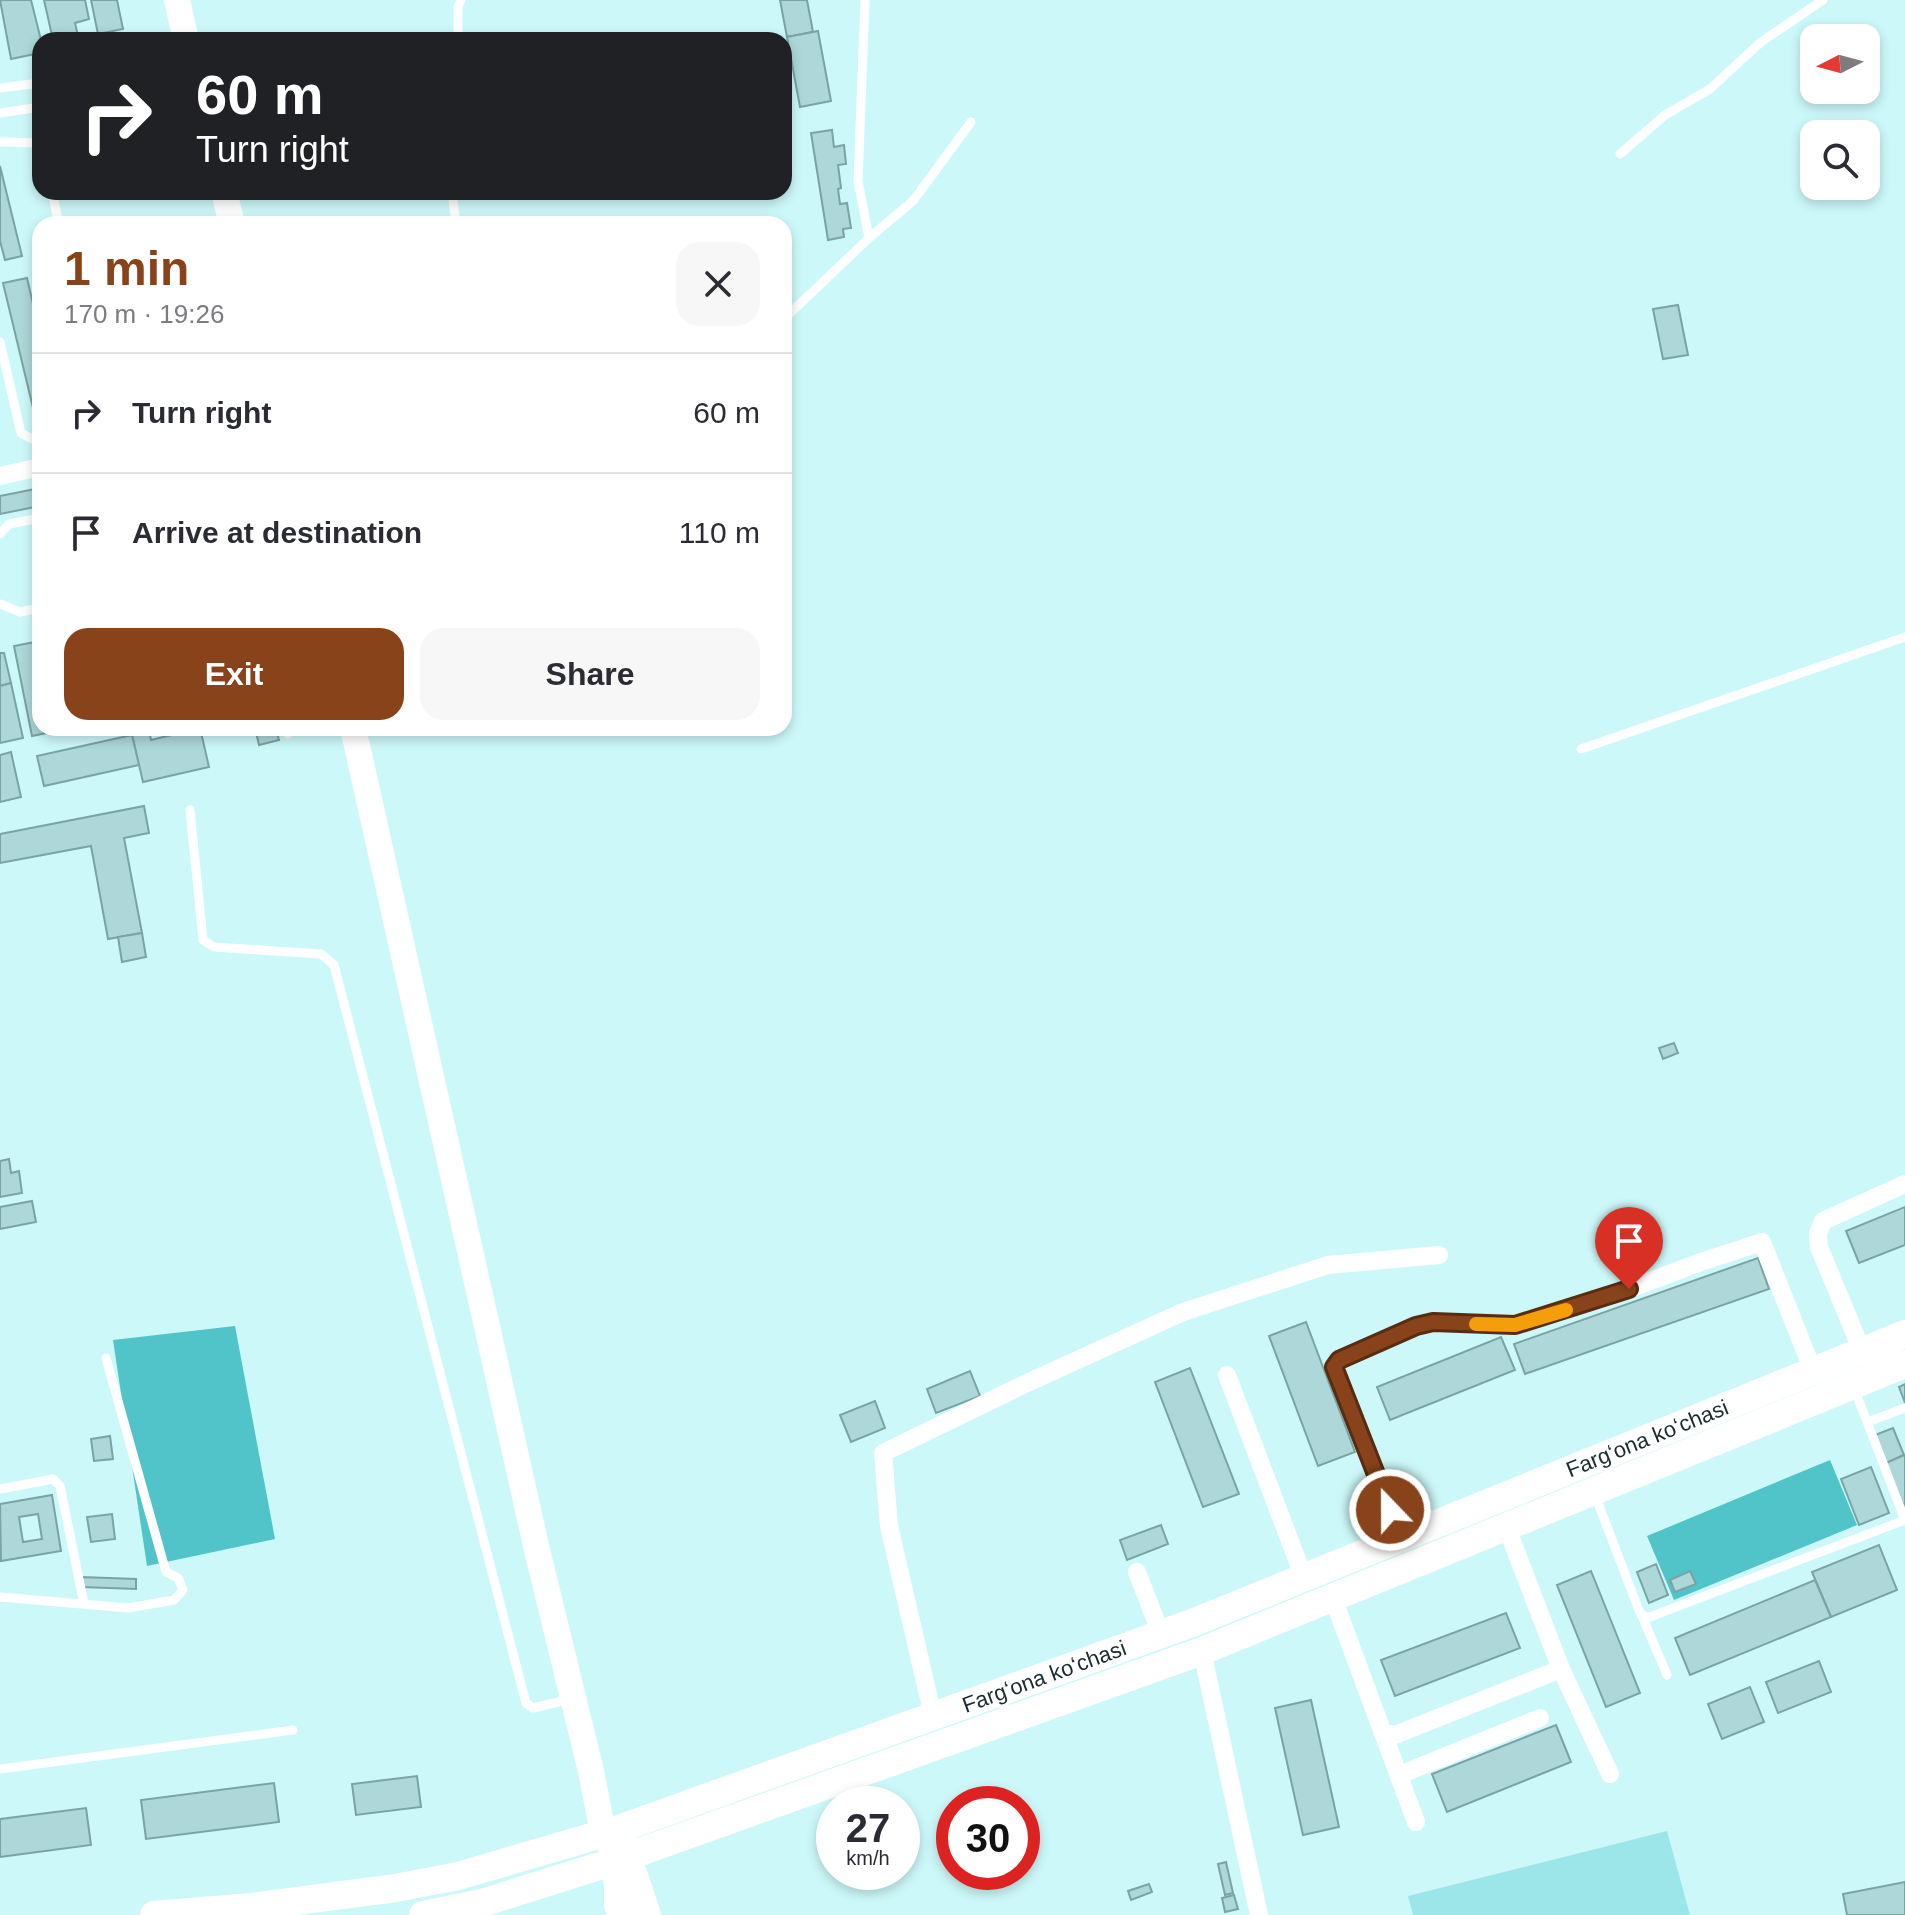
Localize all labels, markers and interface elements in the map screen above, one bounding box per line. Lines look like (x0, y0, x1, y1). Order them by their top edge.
north arrow (1800, 24, 1880, 104)
map controls (1800, 24, 1880, 200)
text: 60 m (196, 63, 324, 126)
icon: right (64, 64, 168, 168)
button: search (1800, 120, 1880, 200)
text: Turn right (196, 129, 349, 170)
text: 1 min (64, 242, 189, 295)
button: close (676, 242, 760, 326)
text: 170 m · 19:26 (64, 299, 224, 329)
icon: right (64, 391, 108, 435)
text: Turn right (132, 396, 271, 429)
text: 60 m (693, 396, 760, 429)
icon: arrive (64, 511, 108, 555)
text: Arrive at destination (132, 516, 422, 549)
text: 110 m (679, 516, 760, 549)
button: Exit (64, 628, 404, 720)
button: Share (420, 628, 760, 720)
pin (1595, 1207, 1663, 1289)
icon: arrive (1607, 1219, 1651, 1263)
street label: Fargʻona koʻchasi (1563, 1395, 1732, 1482)
position arrow (1348, 1468, 1432, 1552)
street label: Fargʻona koʻchasi (959, 1635, 1129, 1718)
speed limit sign: 30 (936, 1786, 1040, 1890)
text: 27 (846, 1806, 890, 1850)
text: km/h (846, 1847, 890, 1869)

